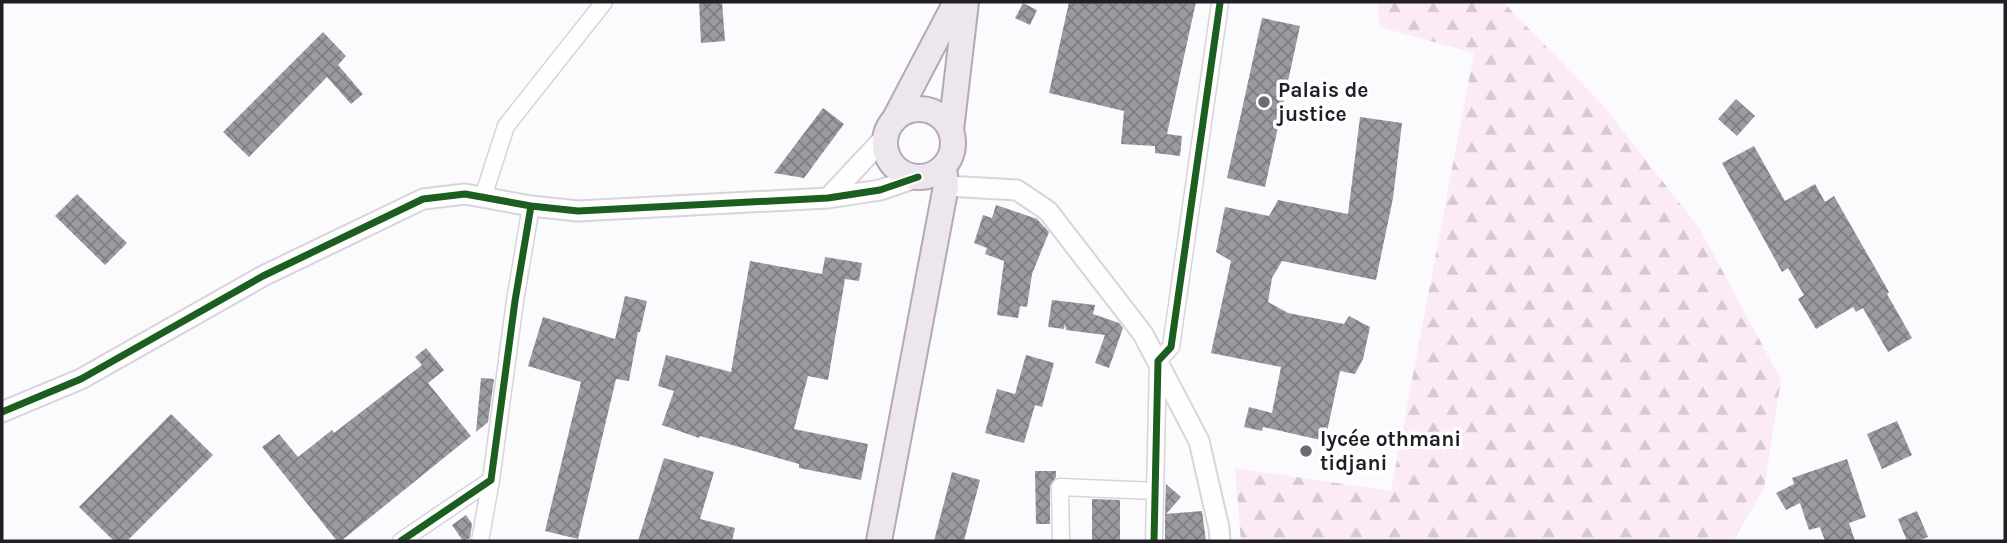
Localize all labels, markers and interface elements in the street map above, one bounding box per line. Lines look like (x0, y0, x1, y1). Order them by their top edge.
place label: Palais de justice (1276, 78, 1368, 126)
marker: Palais de justice (1256, 94, 1272, 110)
place label: lycée othmani tidjani (1320, 427, 1461, 475)
marker: lycée othmani tidjani (1298, 443, 1314, 459)

